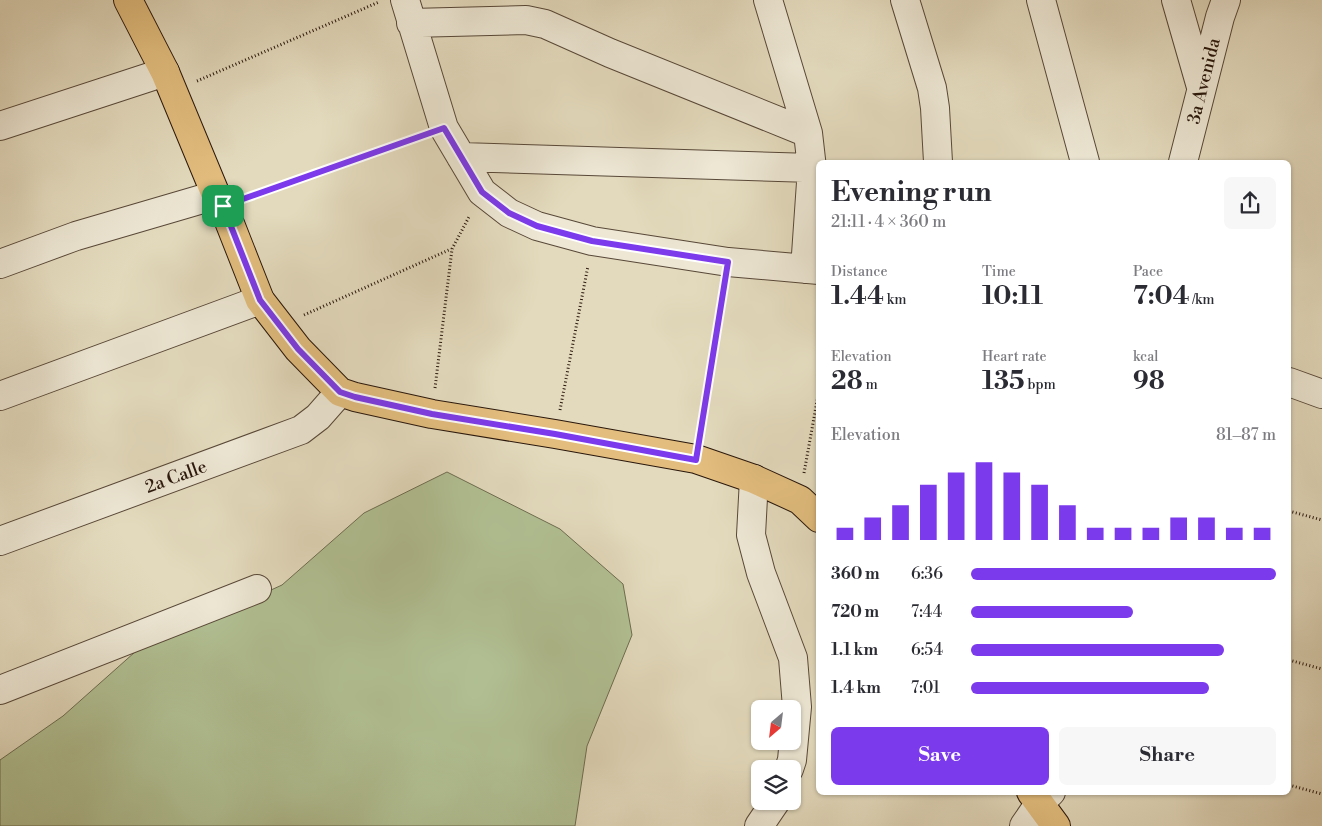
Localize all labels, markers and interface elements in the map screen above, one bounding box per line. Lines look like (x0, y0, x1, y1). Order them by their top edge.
street label: 3a Avenida (1182, 35, 1226, 126)
text: Evening run (831, 175, 992, 210)
button: share (1224, 177, 1276, 229)
pin (202, 185, 244, 227)
icon: arrive (209, 192, 237, 220)
text: 21:11 · 4 × 360 m (831, 212, 946, 232)
text: Distance (831, 263, 888, 281)
text: Time (982, 263, 1016, 281)
text: Pace (1133, 263, 1163, 281)
text: 1.44 (831, 281, 884, 312)
text: 10:11 (982, 281, 1043, 312)
text: 7:04 (1133, 281, 1189, 312)
text: km (884, 291, 906, 309)
text: /km (1189, 291, 1215, 309)
text: Elevation (831, 348, 892, 366)
text: Heart rate (982, 348, 1047, 366)
text: kcal (1133, 348, 1158, 366)
text: 28 (831, 366, 863, 397)
text: 135 (982, 366, 1025, 397)
text: 98 (1133, 366, 1165, 397)
text: m (863, 376, 878, 394)
text: bpm (1025, 376, 1056, 394)
text: Elevation (831, 425, 900, 445)
text: 81–87 m (1216, 425, 1276, 445)
street label: 2a Calle (142, 455, 210, 499)
text: 360 m (831, 564, 879, 584)
text: 6:36 (911, 564, 943, 584)
text: 720 m (831, 602, 879, 622)
text: 7:44 (911, 602, 942, 622)
text: 1.1 km (831, 640, 878, 660)
text: 6:54 (911, 640, 943, 660)
text: 1.4 km (831, 678, 881, 698)
text: 7:01 (911, 678, 940, 698)
north arrow (751, 700, 801, 750)
map controls (751, 700, 801, 810)
button: Save (831, 727, 1049, 785)
button: Share (1059, 727, 1276, 785)
button: layers (751, 760, 801, 810)

